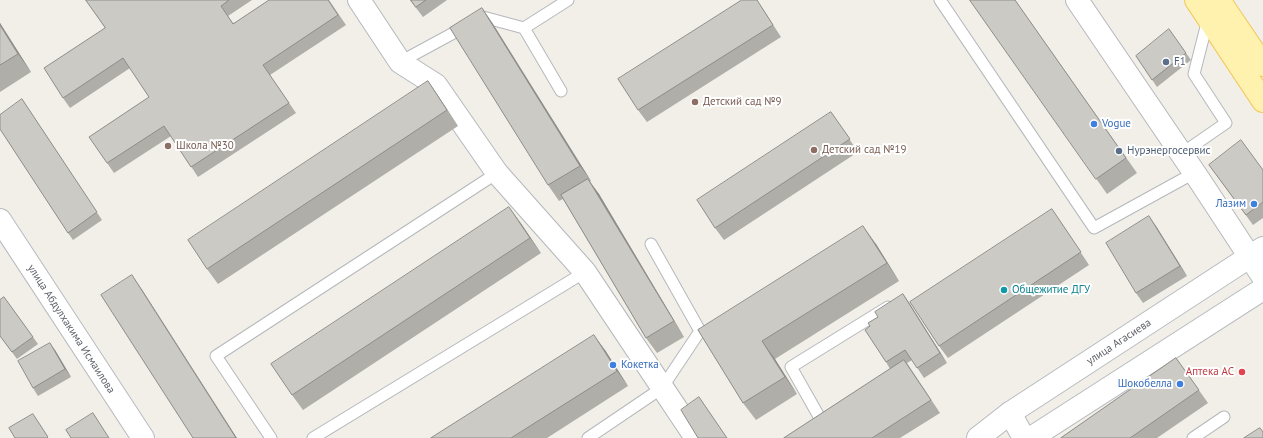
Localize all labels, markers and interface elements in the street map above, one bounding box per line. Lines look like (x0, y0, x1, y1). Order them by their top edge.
place label: F1 (1174, 55, 1186, 69)
marker: F1 (1161, 57, 1171, 67)
place label: Детский сад №9 (703, 95, 782, 109)
marker: Детский сад №9 (690, 97, 700, 107)
place label: Vogue (1102, 117, 1131, 131)
marker: Vogue (1089, 119, 1099, 129)
place label: Школа №30 (176, 139, 234, 153)
marker: Школа №30 (163, 141, 173, 151)
place label: Детский сад №19 (822, 143, 907, 157)
place label: Нурэнергосервис (1127, 144, 1211, 158)
marker: Детский сад №19 (809, 145, 819, 155)
marker: Нурэнергосервис (1114, 146, 1124, 156)
place label: Лазим (1216, 197, 1246, 211)
marker: Лазим (1249, 199, 1259, 209)
street label: улица Абдулхакима Исмаилова (24, 262, 118, 396)
place label: Общежитие ДГУ (1012, 283, 1090, 297)
marker: Общежитие ДГУ (999, 285, 1009, 295)
street label: улица Агасиева (1084, 316, 1154, 368)
place label: Кокетка (621, 358, 659, 372)
marker: Кокетка (608, 360, 618, 370)
place label: Аптека АС (1186, 365, 1234, 379)
marker: Аптека АС (1237, 367, 1247, 377)
place label: Шокобелла (1118, 377, 1172, 391)
marker: Шокобелла (1175, 379, 1185, 389)

